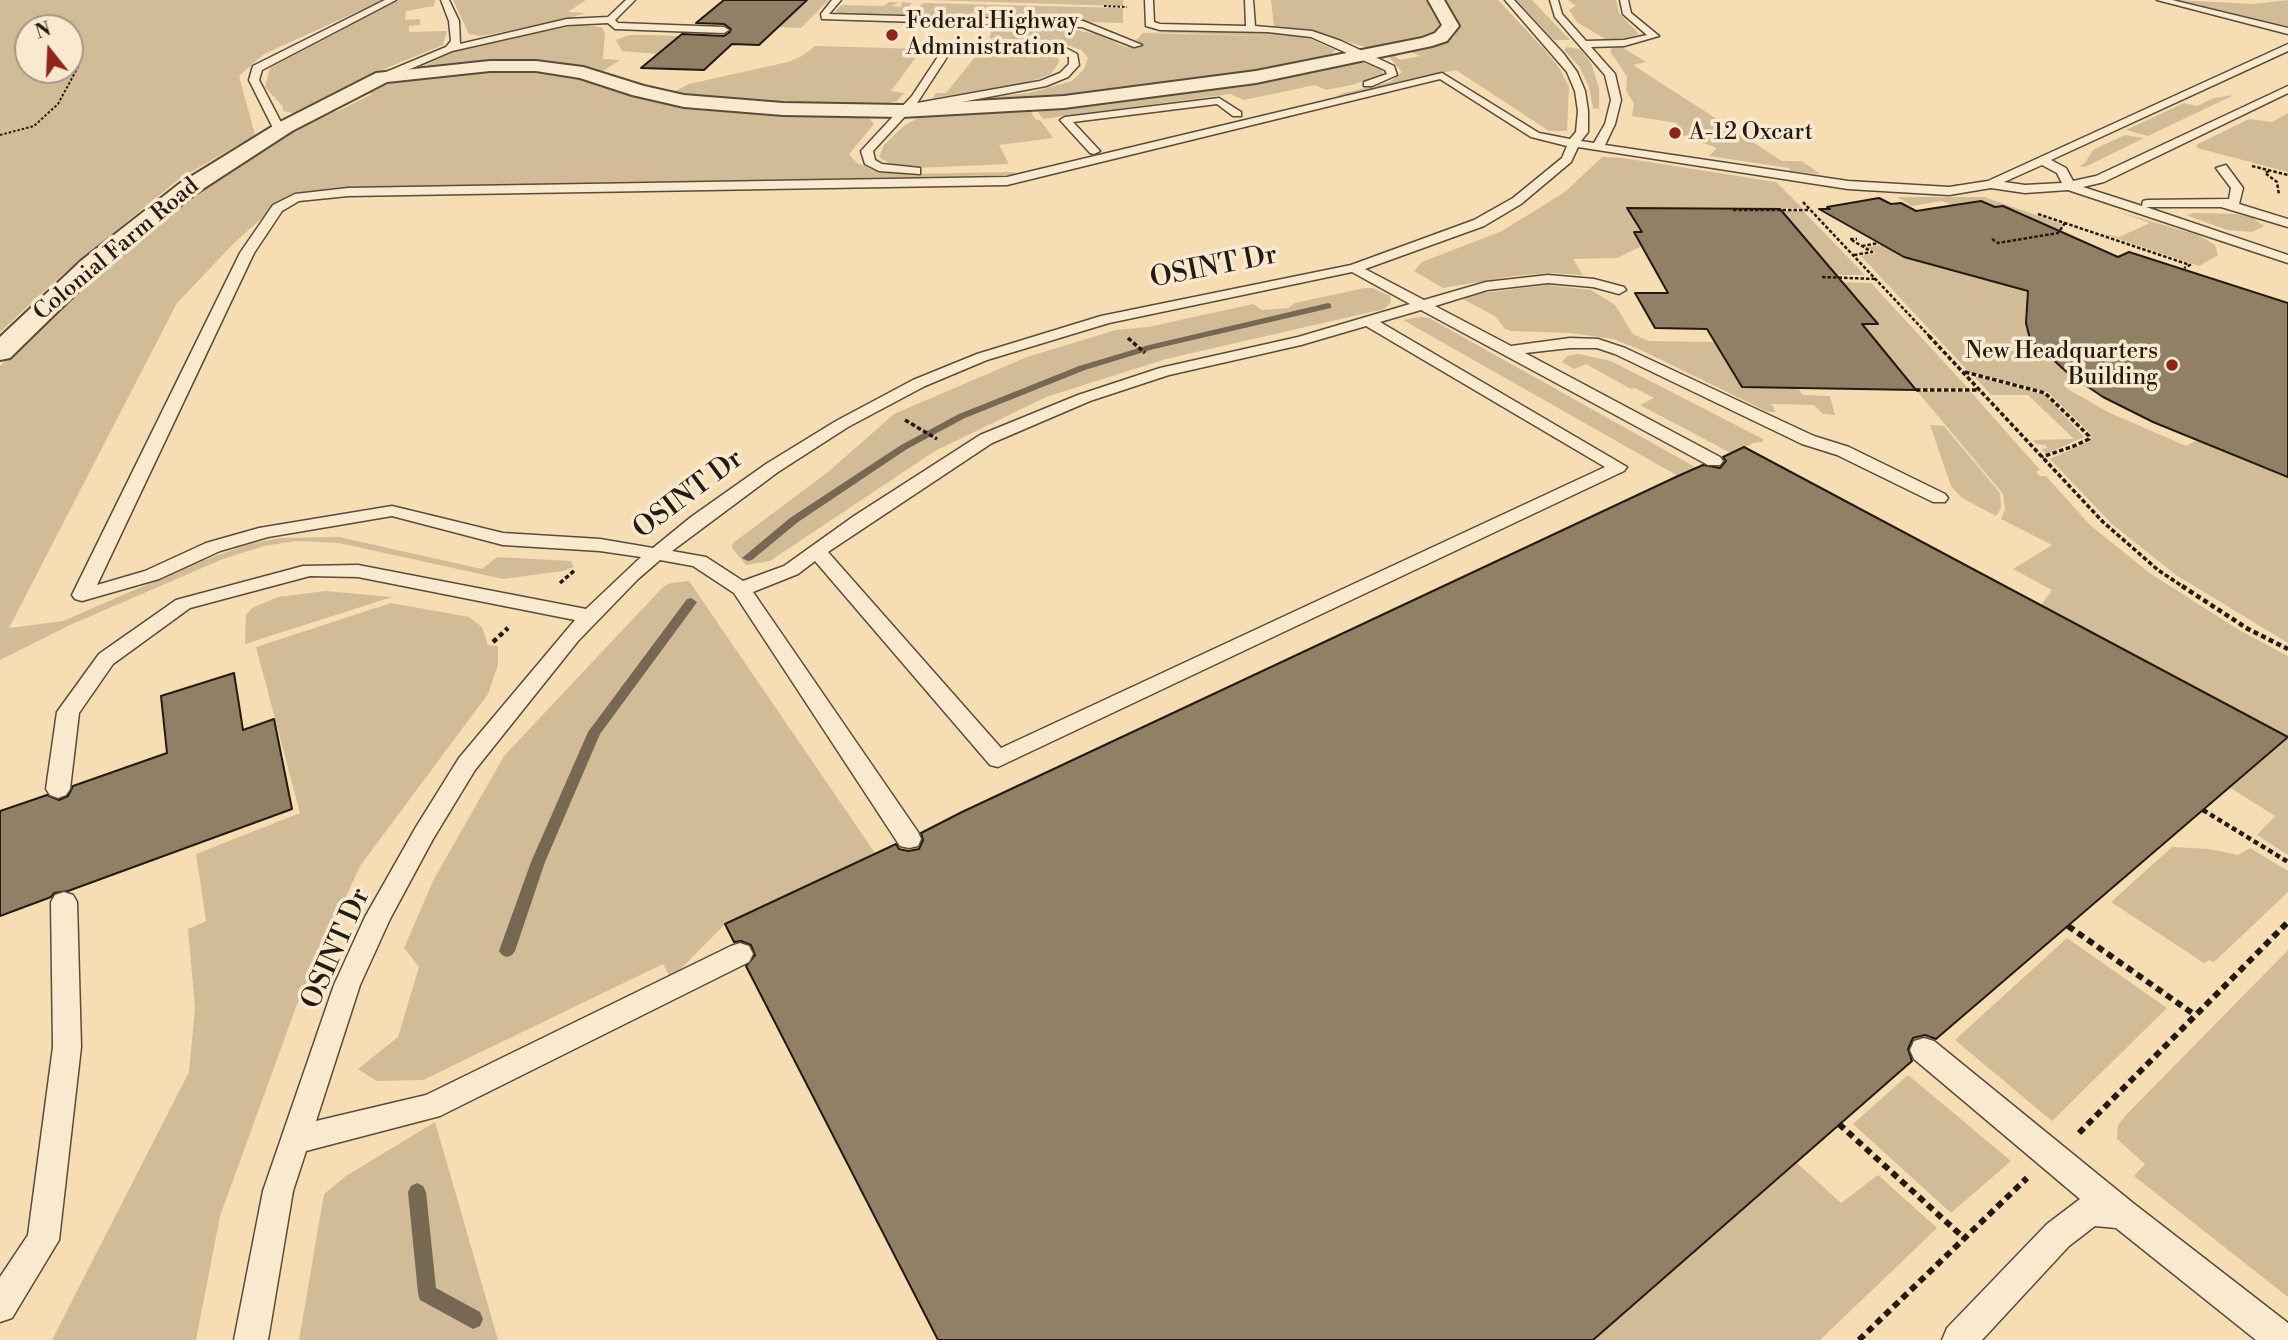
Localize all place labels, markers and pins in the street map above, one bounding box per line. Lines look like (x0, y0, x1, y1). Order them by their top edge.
place label: Federal Highway Administration (906, 8, 1079, 62)
marker: Federal Highway Administration (884, 27, 900, 43)
place label: A-12 Oxcart (1689, 119, 1813, 147)
marker: A-12 Oxcart (1667, 125, 1683, 141)
place label: New Headquarters Building (1965, 338, 2158, 392)
marker: New Headquarters Building (2164, 357, 2180, 373)

